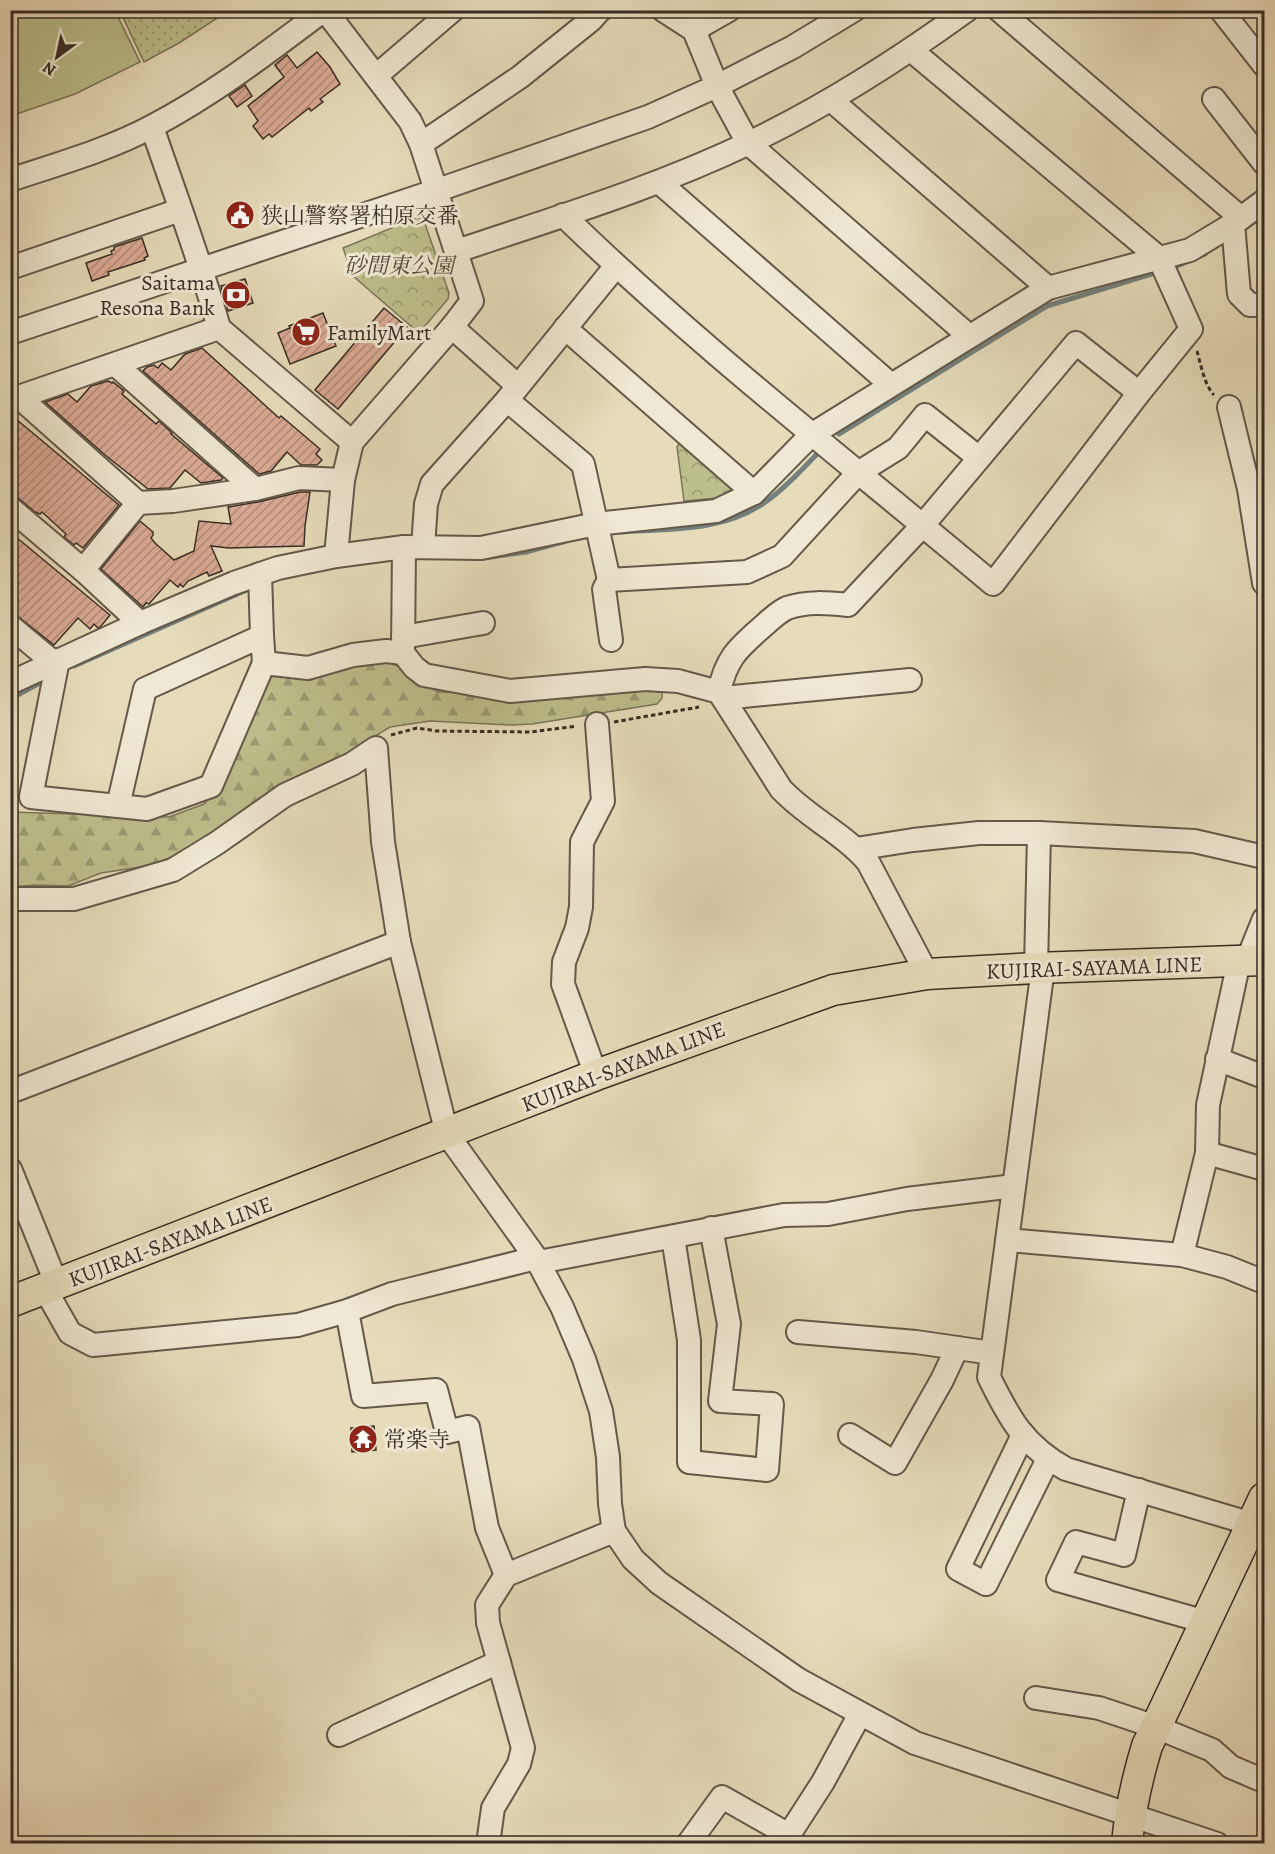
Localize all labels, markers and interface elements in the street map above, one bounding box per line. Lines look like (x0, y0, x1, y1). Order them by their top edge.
north arrow (27, 27, 87, 87)
text: N (38, 56, 60, 81)
public building icon: 狭山警察署柏原交番 (224, 199, 256, 231)
place label: 狭山警察署柏原交番 (261, 201, 459, 231)
park label: 砂間東公園 (344, 251, 457, 281)
place label: Saitama Resona Bank (100, 268, 216, 323)
bank icon: Saitama Resona Bank (220, 279, 252, 311)
supermarket icon: FamilyMart (290, 316, 322, 348)
place label: FamilyMart (327, 318, 431, 348)
street label: KUJIRAI-SAYAMA LINE (985, 949, 1203, 987)
street label: KUJIRAI-SAYAMA LINE (517, 1014, 730, 1120)
street label: KUJIRAI-SAYAMA LINE (64, 1189, 277, 1295)
temple icon: 常楽寺 (347, 1423, 379, 1455)
place label: 常楽寺 (384, 1425, 450, 1455)

